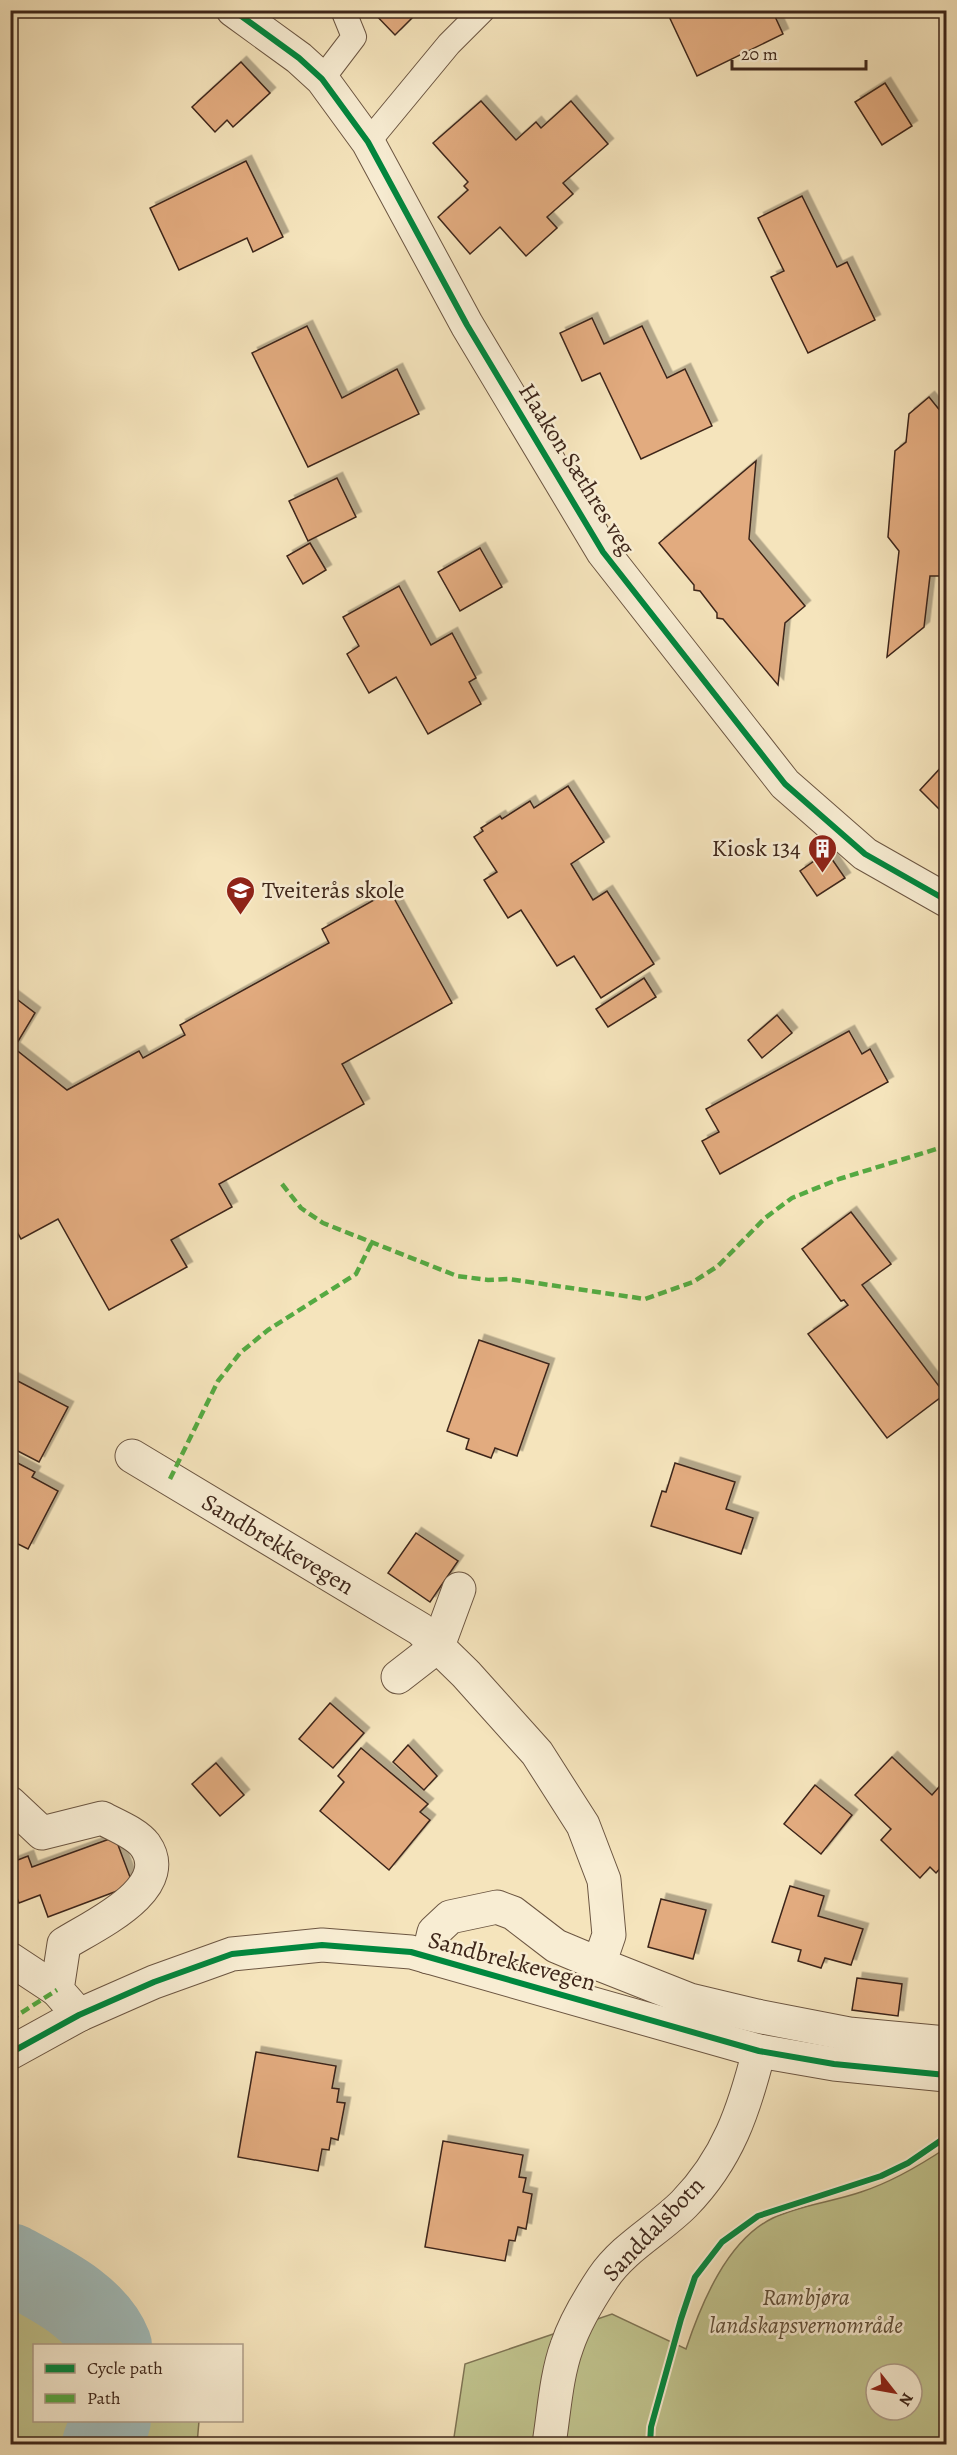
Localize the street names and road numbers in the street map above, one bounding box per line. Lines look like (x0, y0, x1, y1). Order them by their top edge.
street label: Haakon Sæthres veg (511, 377, 643, 561)
street label: Sandbrekkevegen (196, 1486, 360, 1602)
street label: Sandbrekkevegen (425, 1923, 599, 1999)
street label: Sanddalsbotn (595, 2170, 711, 2288)

